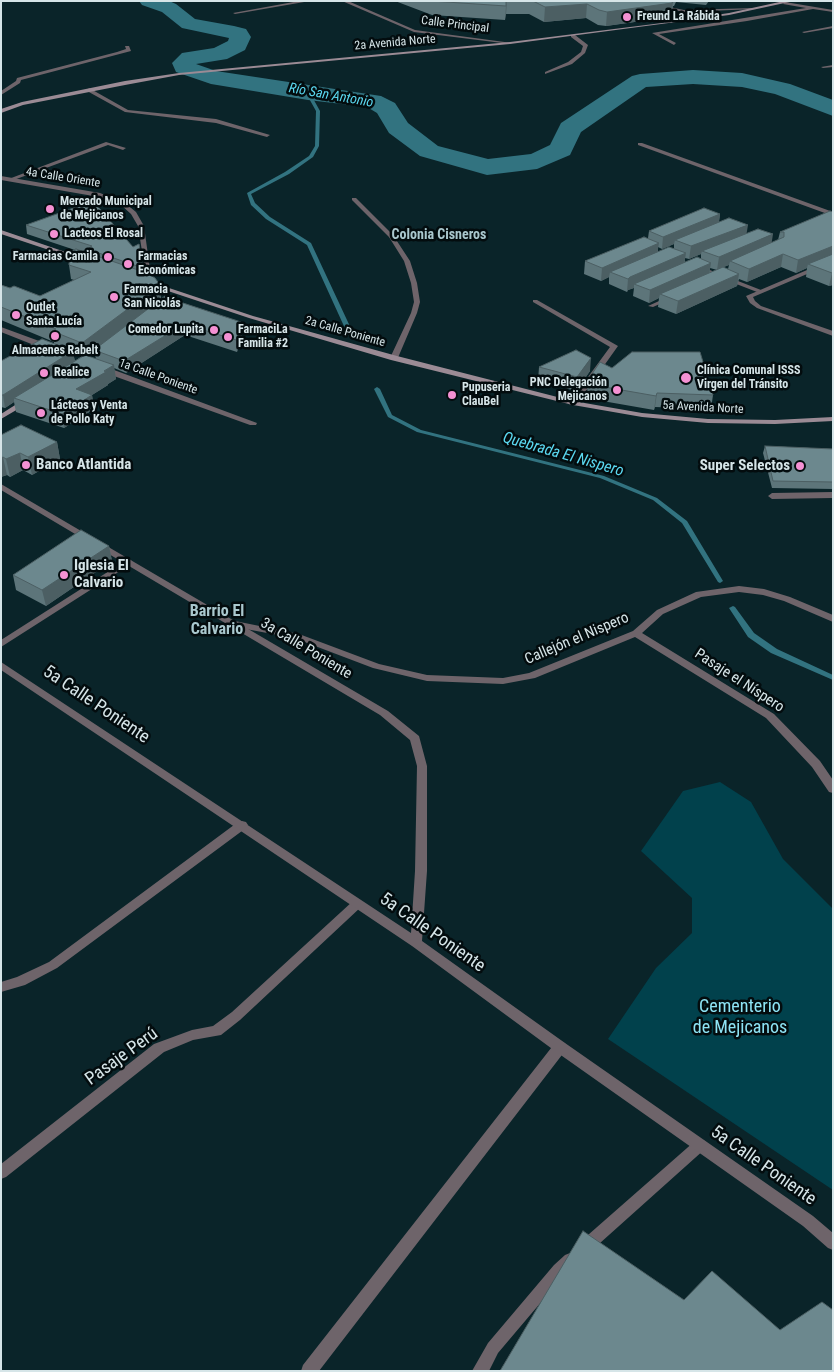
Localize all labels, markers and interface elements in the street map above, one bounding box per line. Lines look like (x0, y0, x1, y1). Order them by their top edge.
place label: Freund La Rábida (637, 10, 720, 24)
marker: Freund La Rábida (621, 11, 633, 23)
street label: Calle Principal (420, 14, 490, 36)
street label: 2a Avenida Norte (354, 32, 436, 54)
water label: Río San Antonio (288, 80, 374, 112)
street label: 4a Calle Oriente (25, 165, 101, 191)
place label: Mercado Municipal de Mejicanos (60, 195, 152, 223)
marker: Mercado Municipal de Mejicanos (44, 203, 56, 215)
place label: Lacteos El Rosal (64, 227, 143, 241)
district label: Colonia Cisneros (392, 227, 486, 243)
marker: Lacteos El Rosal (48, 228, 60, 240)
place label: Farmacias Camila (13, 250, 98, 264)
place label: Farmacias Económicas (138, 250, 196, 278)
marker: Farmacias Camila (102, 251, 114, 263)
marker: Farmacias Económicas (122, 258, 134, 270)
place label: Farmacia San Nicolás (124, 283, 181, 311)
marker: Farmacia San Nicolás (108, 291, 120, 303)
place label: Outlet Santa Lucía (26, 301, 82, 329)
marker: Outlet Santa Lucía (10, 309, 22, 321)
street label: 2a Calle Poniente (303, 314, 387, 350)
place label: Comedor Lupita (128, 323, 204, 337)
place label: FarmaciLa Familia #2 (238, 323, 288, 351)
marker: Comedor Lupita (208, 324, 220, 336)
marker: Almacenes Rabelt (49, 330, 61, 342)
marker: FarmaciLa Familia #2 (222, 331, 234, 343)
place label: Almacenes Rabelt (12, 344, 98, 358)
street label: 1a Calle Poniente (117, 356, 199, 398)
place label: Clínica Comunal ISSS Virgen del Tránsito (697, 364, 800, 392)
place label: Realice (54, 366, 89, 380)
marker: Realice (38, 367, 50, 379)
marker: Clínica Comunal ISSS Virgen del Tránsito (679, 371, 693, 385)
place label: PNC Delegación Mejicanos (530, 376, 607, 404)
place label: Pupuseria ClauBel (462, 381, 510, 409)
marker: PNC Delegación Mejicanos (611, 384, 623, 396)
marker: Pupuseria ClauBel (446, 389, 458, 401)
place label: Lácteos y Venta de Pollo Katy (51, 399, 127, 427)
street label: 5a Avenida Norte (662, 399, 744, 417)
marker: Lácteos y Venta de Pollo Katy (35, 407, 47, 419)
water label: Quebrada El Nispero (500, 429, 626, 481)
place label: Banco Atlantida (36, 456, 131, 474)
place label: Super Selectos (700, 457, 790, 475)
marker: Banco Atlantida (20, 459, 32, 471)
marker: Super Selectos (794, 460, 806, 472)
place label: Iglesia El Calvario (74, 557, 129, 592)
marker: Iglesia El Calvario (58, 569, 70, 581)
district label: Barrio El Calvario (190, 602, 244, 640)
street label: Callejón el Nispero (522, 609, 632, 669)
street label: 3a Calle Poniente (257, 615, 355, 683)
street label: Pasaje el Níspero (691, 645, 787, 717)
street label: 5a Calle Poniente (39, 661, 153, 749)
street label: 5a Calle Poniente (375, 889, 489, 977)
park label: Cementerio de Mejicanos (693, 996, 787, 1038)
street label: Pasaje Perú (82, 1023, 162, 1091)
street label: 5a Calle Poniente (706, 1122, 820, 1210)

